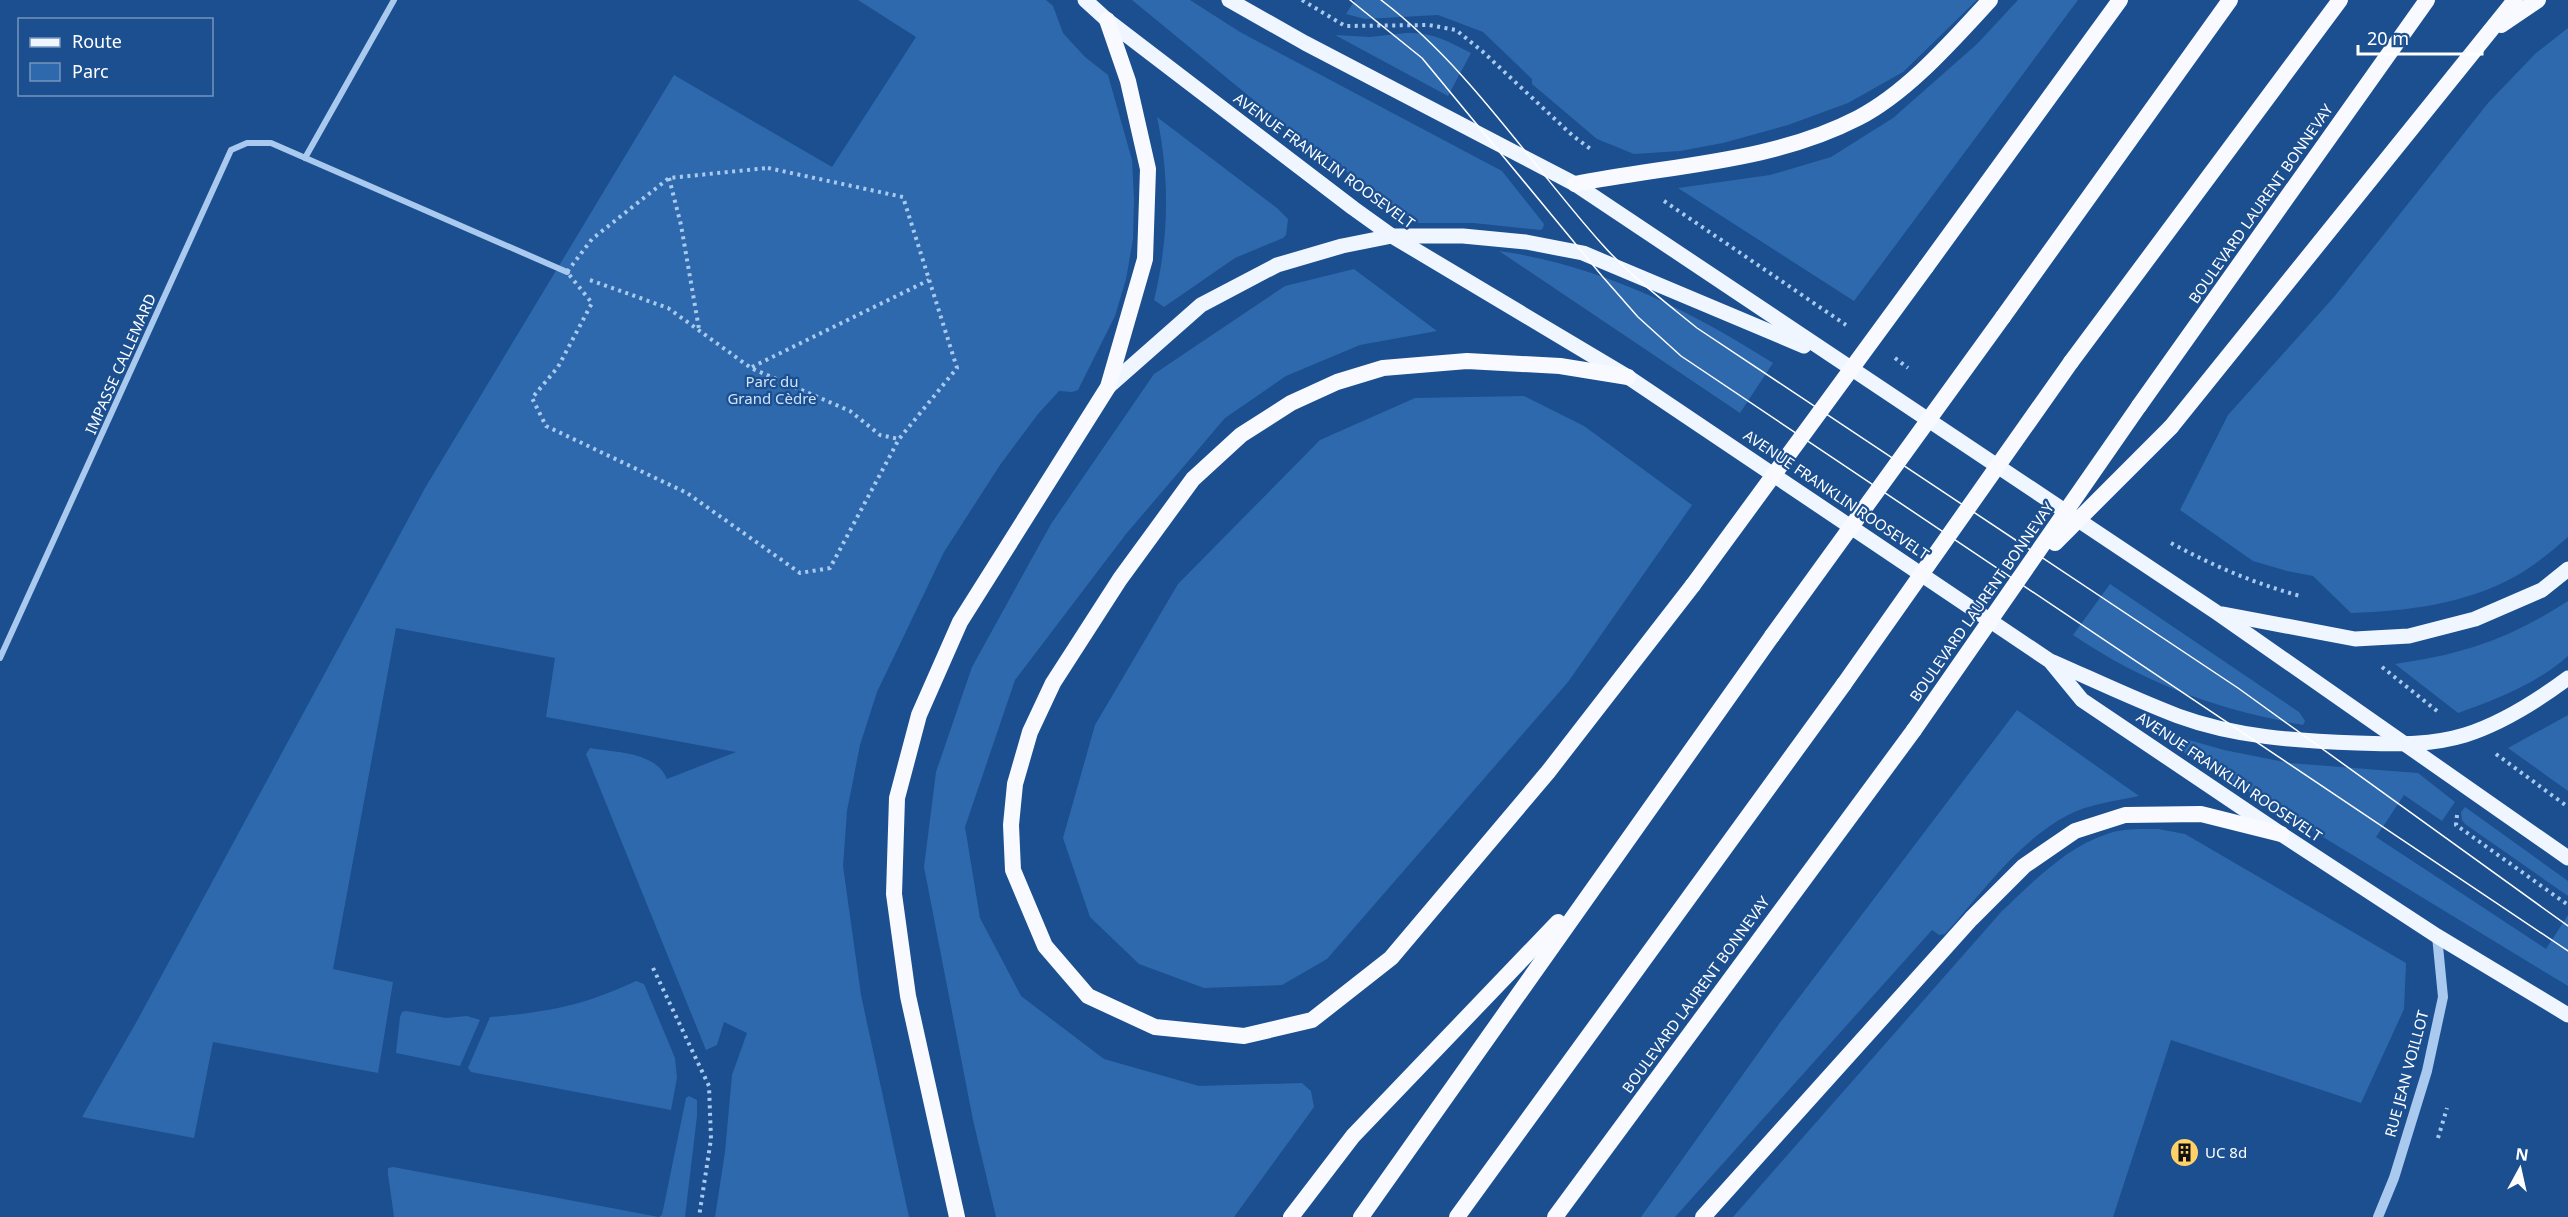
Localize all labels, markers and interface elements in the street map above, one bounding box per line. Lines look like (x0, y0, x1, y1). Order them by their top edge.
legend (18, 18, 213, 96)
scale bar (2358, 18, 2482, 56)
text: 20 m (2367, 26, 2409, 50)
text: Route (72, 29, 122, 53)
text: Parc (72, 59, 109, 83)
street label: AVENUE FRANKLIN ROOSEVELT (1230, 88, 1420, 233)
street label: BOULEVARD LAURENT BONNEVAY (2184, 100, 2337, 307)
street label: IMPASSE CALLEMARD (80, 290, 160, 437)
park label: Parc du Grand Cèdre (727, 371, 817, 408)
street label: AVENUE FRANKLIN ROOSEVELT (1740, 425, 1934, 564)
street label: BOULEVARD LAURENT BONNEVAY (1905, 498, 2058, 705)
street label: AVENUE FRANKLIN ROOSEVELT (2133, 707, 2327, 846)
street label: BOULEVARD LAURENT BONNEVAY (1617, 892, 1774, 1097)
street label: RUE JEAN VOILLOT (2379, 1007, 2433, 1139)
building icon: UC 8d (2168, 1137, 2200, 1169)
north arrow (2490, 1139, 2550, 1199)
place label: UC 8d (2205, 1142, 2247, 1162)
text: N (2514, 1142, 2530, 1166)

